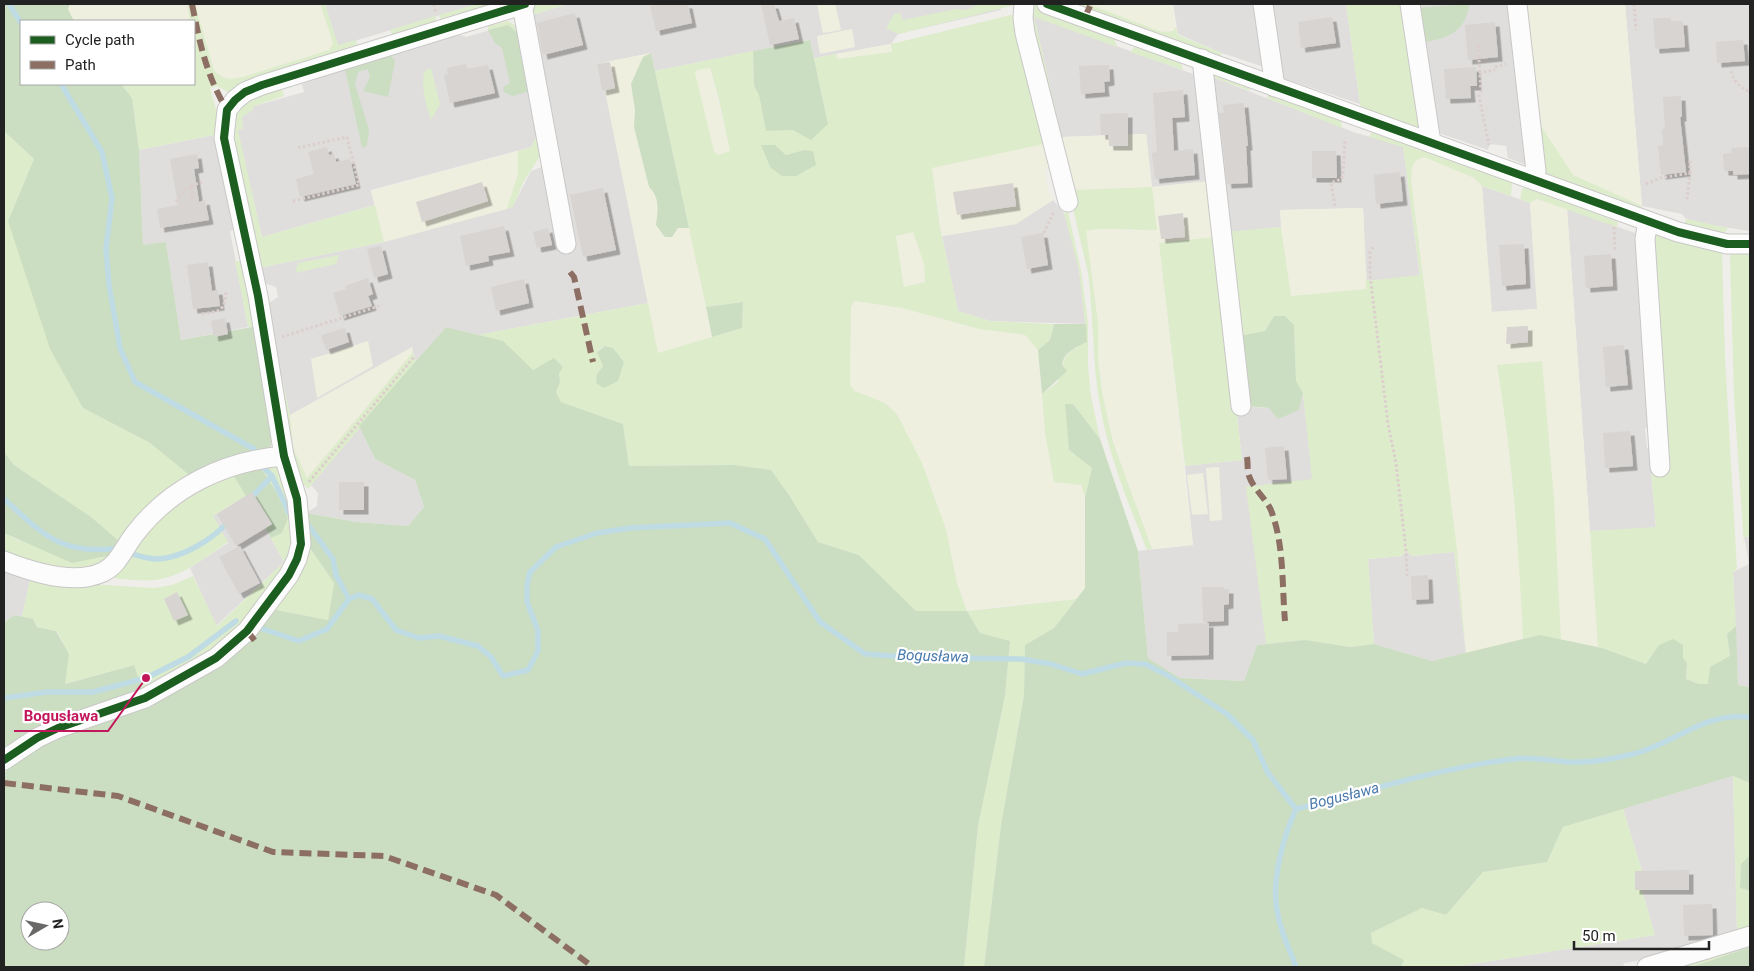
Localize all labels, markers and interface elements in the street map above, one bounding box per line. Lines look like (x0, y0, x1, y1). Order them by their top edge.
legend (20, 20, 195, 85)
text: Cycle path (65, 31, 135, 49)
text: Path (65, 56, 96, 74)
water label: Bogusława (897, 646, 969, 666)
callout: Bogusława (14, 701, 108, 731)
text: Bogusława (24, 707, 98, 725)
water label: Bogusława (1307, 779, 1381, 813)
north arrow (20, 901, 70, 951)
text: N (49, 918, 67, 930)
scale bar (1574, 918, 1709, 950)
text: 50 m (1582, 927, 1616, 945)

